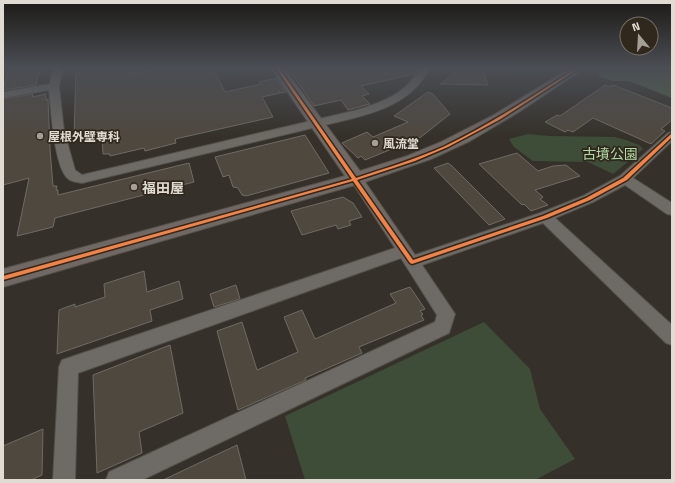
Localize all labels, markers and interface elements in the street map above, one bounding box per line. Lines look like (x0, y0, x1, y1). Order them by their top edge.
north arrow (619, 16, 659, 56)
text: N (630, 18, 642, 35)
place label: 屋根外壁専科 (48, 127, 120, 146)
marker: 屋根外壁専科 (35, 131, 45, 141)
place label: 風流堂 (383, 134, 419, 153)
marker: 風流堂 (370, 138, 380, 148)
park label: 古墳公園 (582, 143, 638, 164)
place label: 福田屋 (142, 177, 184, 198)
marker: 福田屋 (129, 182, 139, 192)

